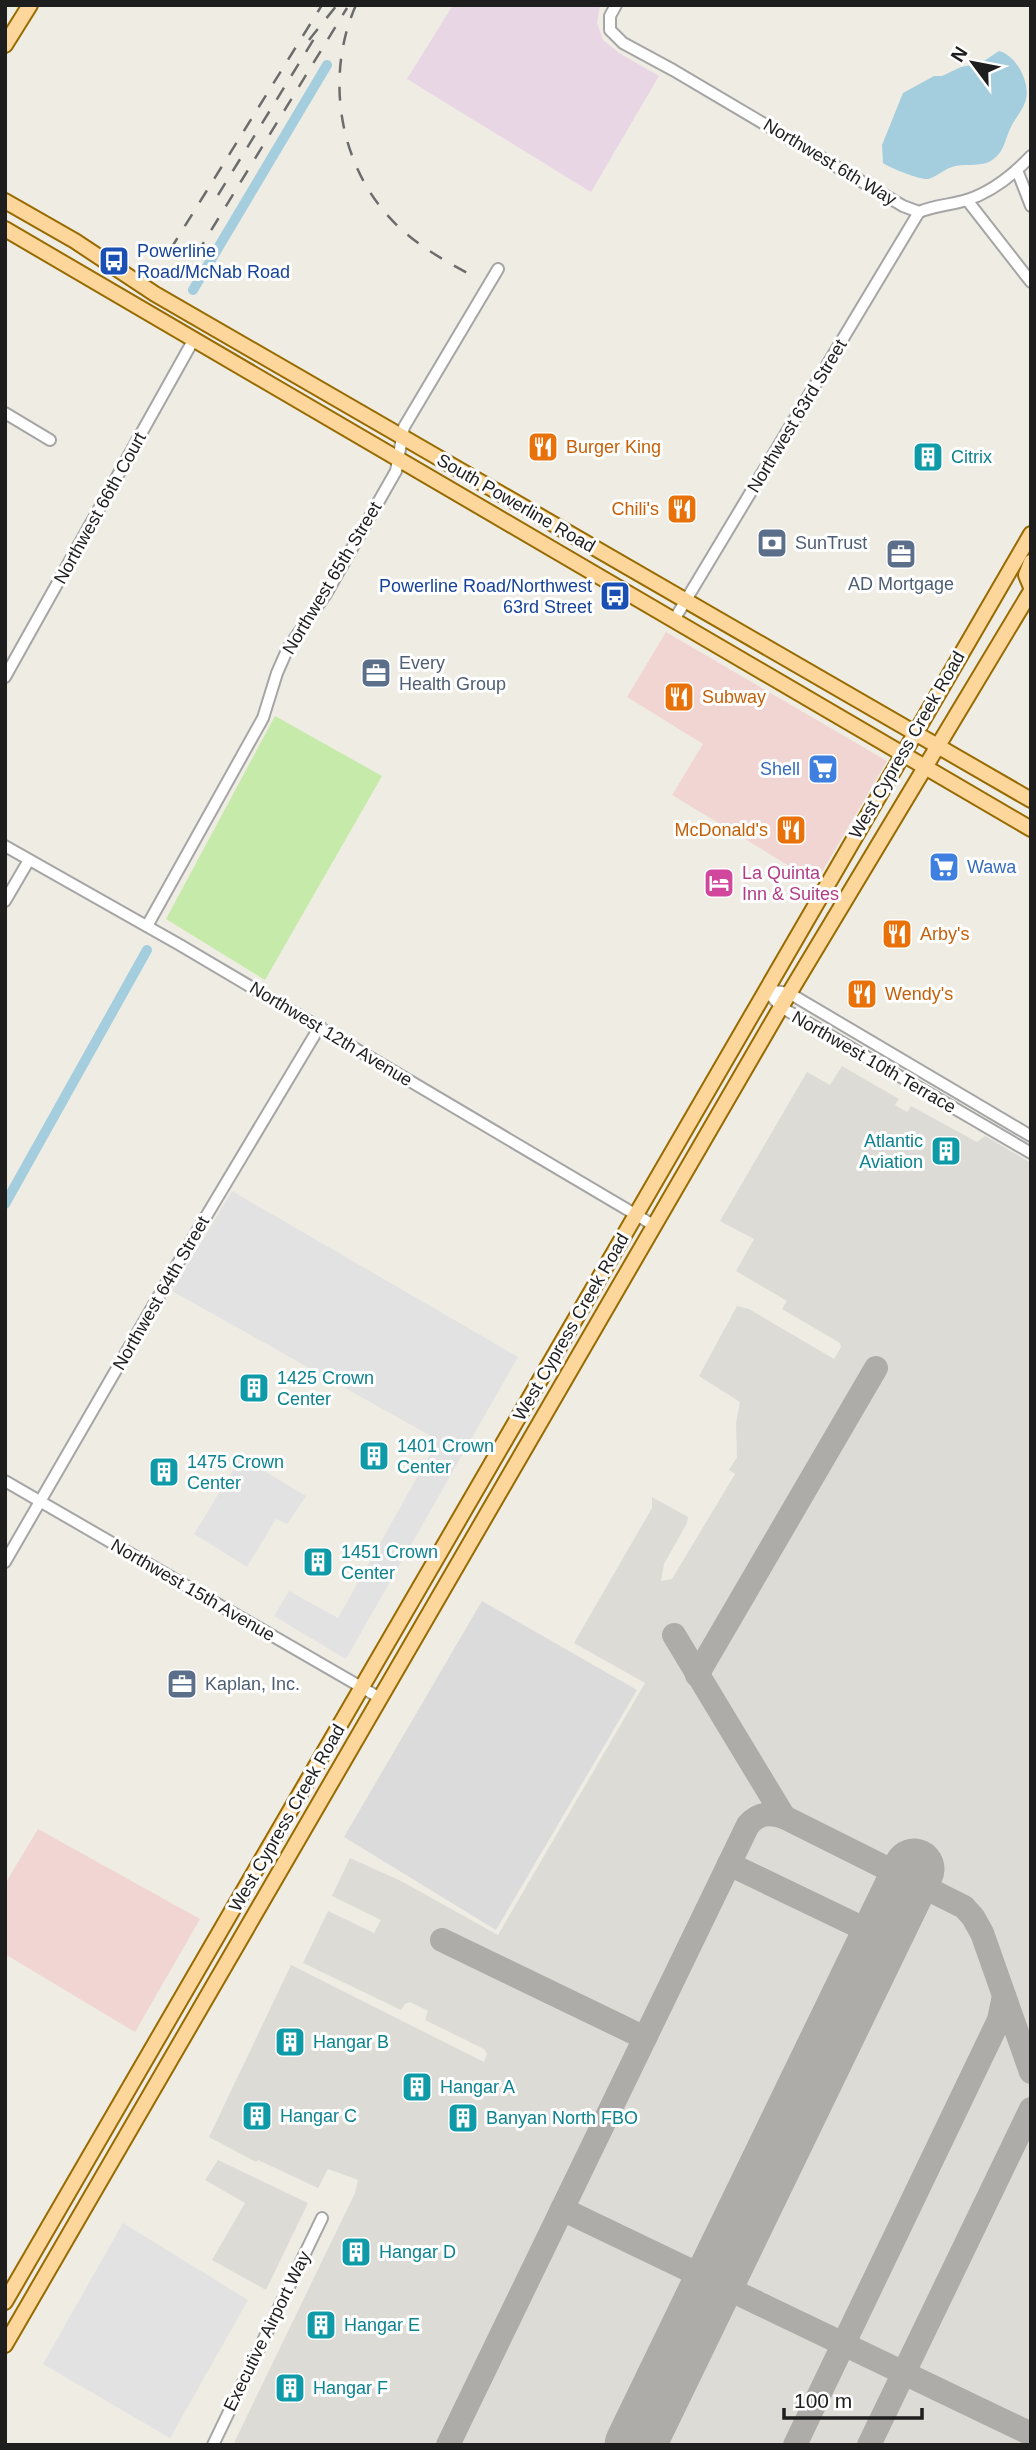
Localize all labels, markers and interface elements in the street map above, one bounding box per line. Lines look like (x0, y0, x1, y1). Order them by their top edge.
north arrow (938, 28, 1008, 98)
text: N (946, 43, 972, 66)
street label: Northwest 6th Way (760, 114, 900, 210)
place label: Powerline Road/McNab Road (137, 241, 290, 282)
bus stop icon: Powerline Road/McNab Road (97, 244, 131, 278)
street label: Northwest 63rd Street (743, 336, 851, 496)
street label: Northwest 66th Court (50, 429, 150, 587)
restaurant icon: Burger King (526, 430, 560, 464)
place label: Burger King (566, 437, 661, 457)
building icon: Citrix (911, 440, 945, 474)
place label: Citrix (951, 447, 992, 467)
street label: South Powerline Road (433, 450, 599, 556)
restaurant icon: Chili's (665, 492, 699, 526)
street label: Northwest 65th Street (279, 498, 385, 658)
place label: Chili's (612, 499, 659, 519)
bank icon: SunTrust (755, 526, 789, 560)
place label: SunTrust (795, 533, 867, 553)
office icon: AD Mortgage (884, 537, 918, 571)
place label: AD Mortgage (848, 574, 954, 594)
place label: Powerline Road/Northwest 63rd Street (379, 576, 592, 617)
bus stop icon: Powerline Road/Northwest 63rd Street (598, 579, 632, 613)
street label: West Cypress Creek Road (845, 648, 969, 842)
place label: Every Health Group (399, 653, 506, 694)
office icon: Every Health Group (359, 656, 393, 690)
restaurant icon: Subway (662, 680, 696, 714)
place label: Subway (702, 687, 766, 707)
supermarket icon: Shell (806, 752, 840, 786)
place label: Shell (760, 759, 800, 779)
restaurant icon: McDonald's (774, 813, 808, 847)
place label: McDonald's (675, 820, 768, 840)
supermarket icon: Wawa (927, 850, 961, 884)
place label: Wawa (967, 857, 1017, 877)
place label: La Quinta Inn & Suites (742, 863, 839, 904)
hotel icon: La Quinta Inn & Suites (702, 866, 736, 900)
restaurant icon: Arby's (880, 917, 914, 951)
place label: Arby's (920, 924, 969, 944)
restaurant icon: Wendy's (845, 977, 879, 1011)
street label: Northwest 12th Avenue (246, 978, 416, 1090)
place label: Wendy's (885, 984, 953, 1004)
street label: Northwest 10th Terrace (789, 1007, 959, 1117)
place label: Atlantic Aviation (859, 1131, 923, 1172)
building icon: Atlantic Aviation (929, 1134, 963, 1168)
street label: Northwest 64th Street (109, 1213, 213, 1373)
street label: West Cypress Creek Road (509, 1230, 633, 1424)
place label: 1425 Crown Center (277, 1368, 374, 1409)
building icon: 1425 Crown Center (237, 1371, 271, 1405)
place label: 1401 Crown Center (397, 1436, 494, 1477)
building icon: 1401 Crown Center (357, 1439, 391, 1473)
place label: 1475 Crown Center (187, 1452, 284, 1493)
building icon: 1475 Crown Center (147, 1455, 181, 1489)
street label: Northwest 15th Avenue (108, 1535, 278, 1645)
place label: 1451 Crown Center (341, 1542, 438, 1583)
building icon: 1451 Crown Center (301, 1545, 335, 1579)
office icon: Kaplan, Inc. (165, 1667, 199, 1701)
place label: Kaplan, Inc. (205, 1674, 300, 1694)
street label: West Cypress Creek Road (225, 1721, 349, 1915)
building icon: Hangar B (273, 2025, 307, 2059)
place label: Hangar B (313, 2032, 389, 2052)
building icon: Hangar A (400, 2070, 434, 2104)
place label: Hangar A (440, 2077, 515, 2097)
building icon: Hangar C (240, 2099, 274, 2133)
building icon: Banyan North FBO (446, 2101, 480, 2135)
place label: Hangar C (280, 2106, 357, 2126)
place label: Banyan North FBO (486, 2108, 638, 2128)
building icon: Hangar D (339, 2235, 373, 2269)
place label: Hangar D (379, 2242, 456, 2262)
street label: Executive Airport Way (220, 2248, 314, 2414)
building icon: Hangar E (304, 2308, 338, 2342)
place label: Hangar E (344, 2315, 420, 2335)
building icon: Hangar F (273, 2371, 307, 2405)
scale bar (784, 2376, 922, 2420)
place label: Hangar F (313, 2378, 388, 2398)
text: 100 m (794, 2389, 852, 2412)

